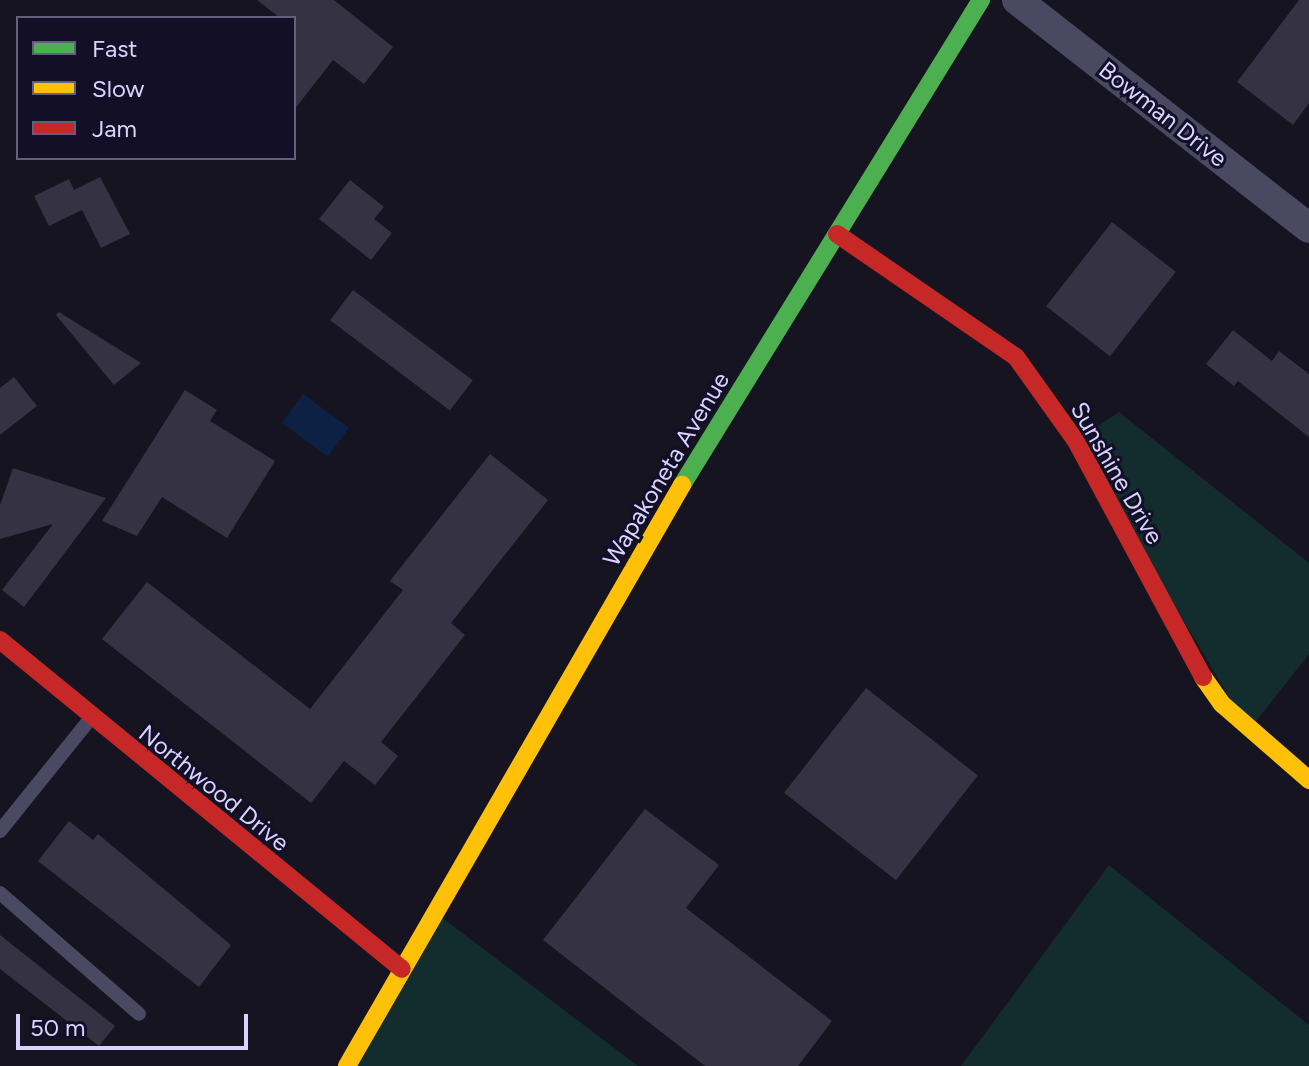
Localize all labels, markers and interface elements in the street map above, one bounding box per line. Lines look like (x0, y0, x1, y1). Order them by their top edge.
legend (16, 16, 296, 160)
text: Fast (92, 34, 137, 63)
street label: Bowman Drive (1093, 55, 1233, 173)
text: Slow (92, 74, 144, 103)
text: Jam (92, 114, 137, 143)
street label: Wapakoneta Avenue (597, 367, 735, 571)
street label: Sunshine Drive (1065, 397, 1169, 549)
street label: Northwood Drive (133, 719, 295, 857)
scale bar (20, 998, 252, 1048)
text: 50 m (30, 1013, 86, 1042)

